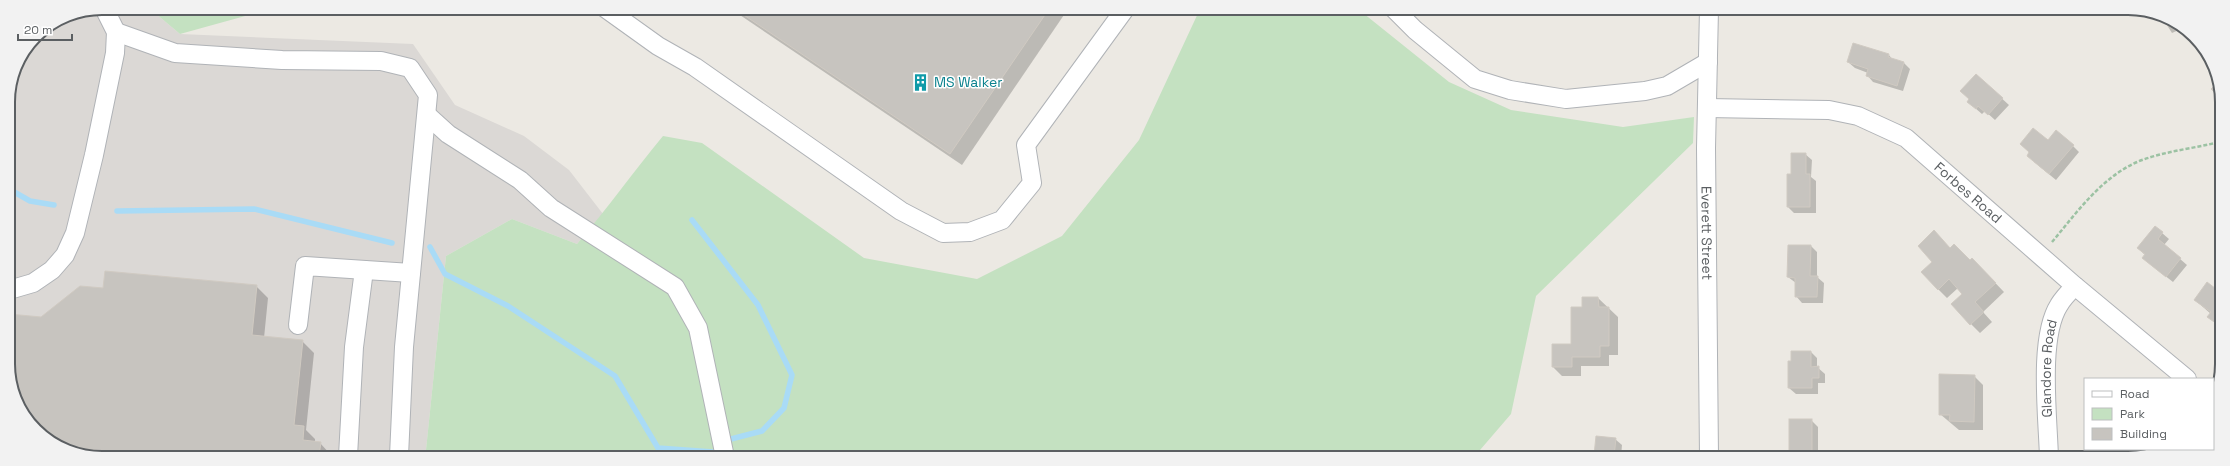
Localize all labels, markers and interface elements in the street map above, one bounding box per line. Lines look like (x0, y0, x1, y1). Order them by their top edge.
scale bar (18, 16, 72, 42)
text: 20 m (24, 22, 52, 38)
building icon: MS Walker (911, 72, 931, 92)
place label: MS Walker (934, 73, 1003, 91)
street label: Forbes Road (1931, 158, 2006, 227)
street label: Everett Street (1697, 186, 1716, 280)
street label: Glandore Road (2037, 317, 2061, 418)
legend (2084, 378, 2214, 450)
text: Road (2120, 386, 2149, 402)
text: Park (2120, 406, 2145, 422)
text: Building (2120, 426, 2167, 442)

